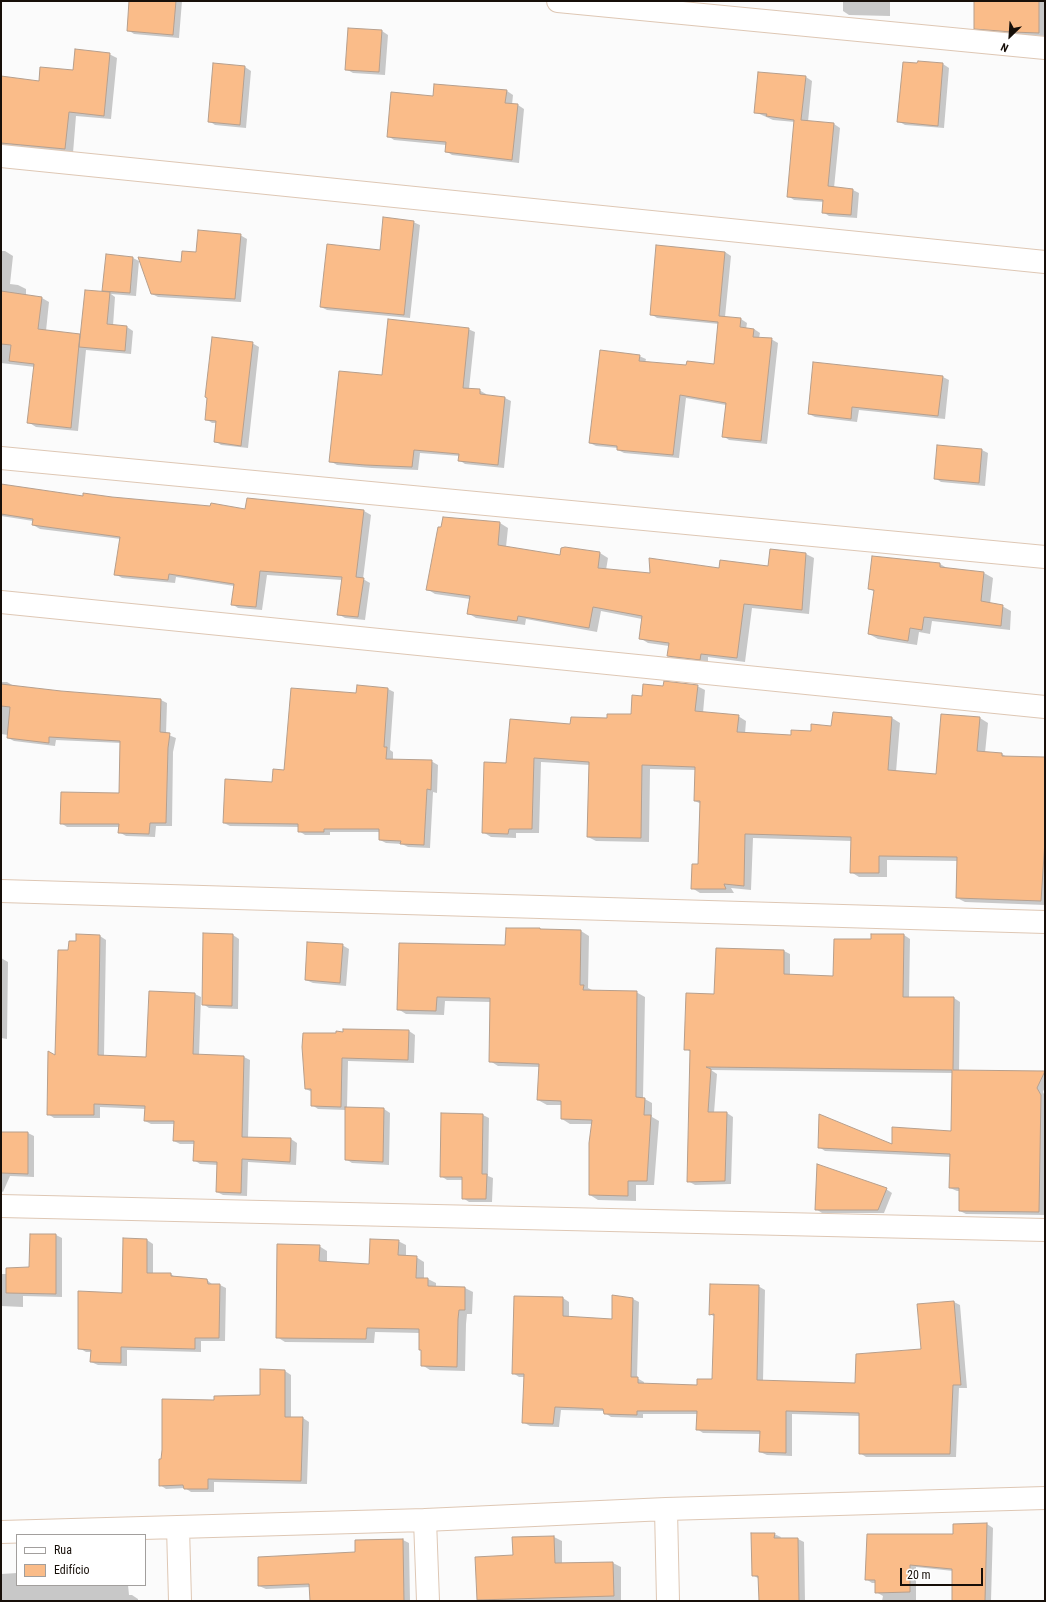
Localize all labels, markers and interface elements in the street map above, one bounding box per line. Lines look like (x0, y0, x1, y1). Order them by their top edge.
north arrow (990, 16, 1030, 56)
text: N (999, 40, 1011, 55)
legend (16, 1534, 146, 1586)
text: Rua (54, 1543, 72, 1557)
scale bar (902, 1560, 985, 1586)
text: Edifício (54, 1563, 90, 1577)
text: 20 m (907, 1568, 931, 1582)

